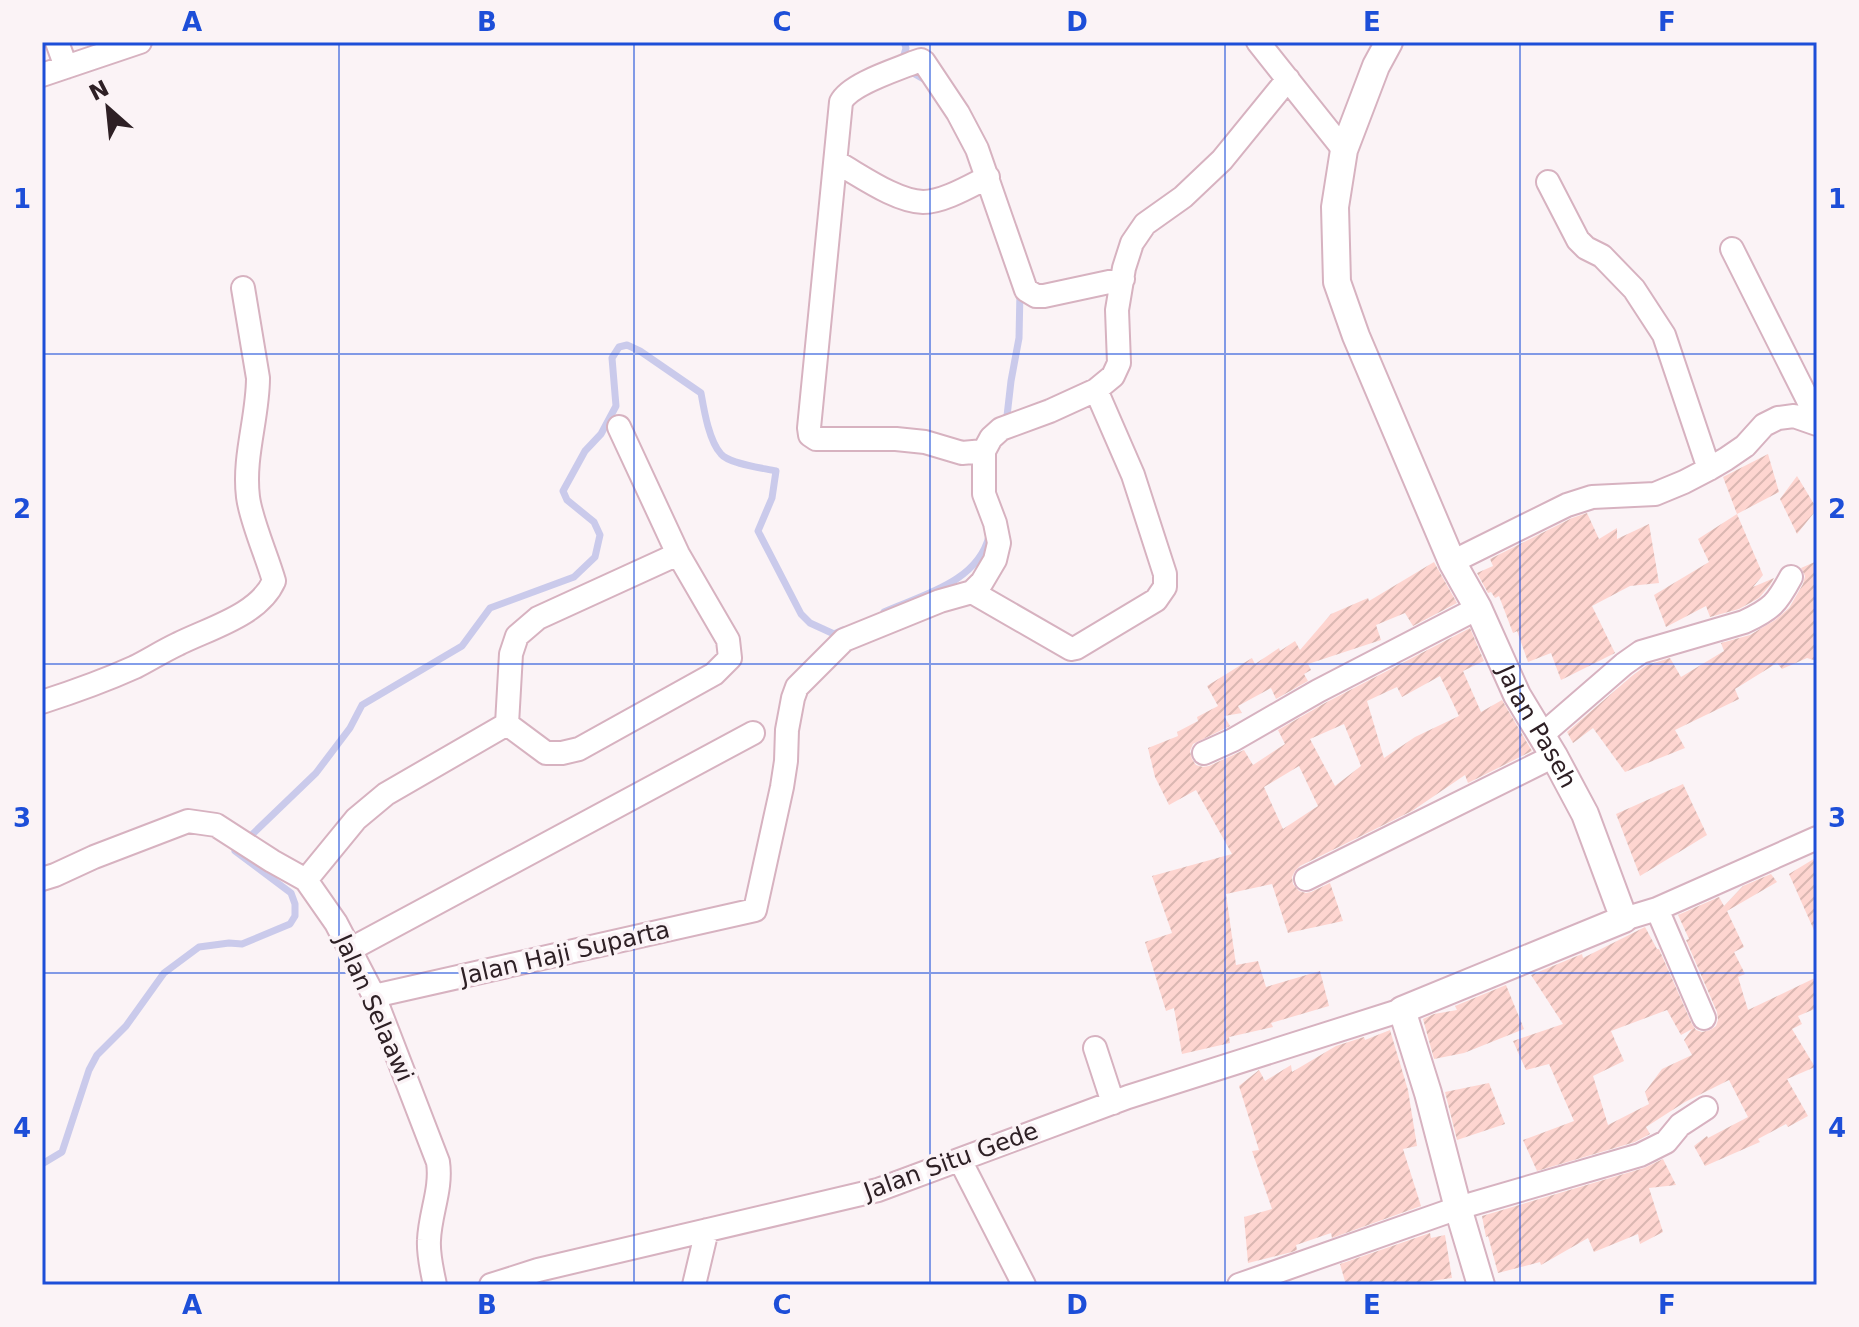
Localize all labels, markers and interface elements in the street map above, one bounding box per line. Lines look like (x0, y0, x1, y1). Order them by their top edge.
text: A (182, 7, 202, 37)
text: B (477, 7, 497, 37)
text: C (772, 7, 792, 37)
text: D (1066, 7, 1088, 37)
text: E (1363, 7, 1381, 37)
text: F (1658, 7, 1676, 37)
north arrow (68, 68, 148, 148)
text: N (85, 75, 113, 106)
text: 1 (13, 184, 31, 214)
text: 1 (1828, 184, 1846, 214)
text: 2 (13, 494, 31, 524)
text: 2 (1828, 494, 1846, 524)
street label: Jalan Paseh (1491, 659, 1582, 793)
text: 3 (13, 803, 31, 833)
text: 3 (1828, 803, 1846, 833)
street label: Jalan Haji Suparta (456, 915, 672, 991)
street label: Jalan Selaawi (328, 928, 419, 1086)
text: 4 (13, 1113, 31, 1143)
text: 4 (1828, 1113, 1846, 1143)
street label: Jalan Situ Gede (858, 1116, 1042, 1206)
text: A (182, 1290, 202, 1320)
text: B (477, 1290, 497, 1320)
text: C (772, 1290, 792, 1320)
text: D (1066, 1290, 1088, 1320)
text: E (1363, 1290, 1381, 1320)
text: F (1658, 1290, 1676, 1320)

